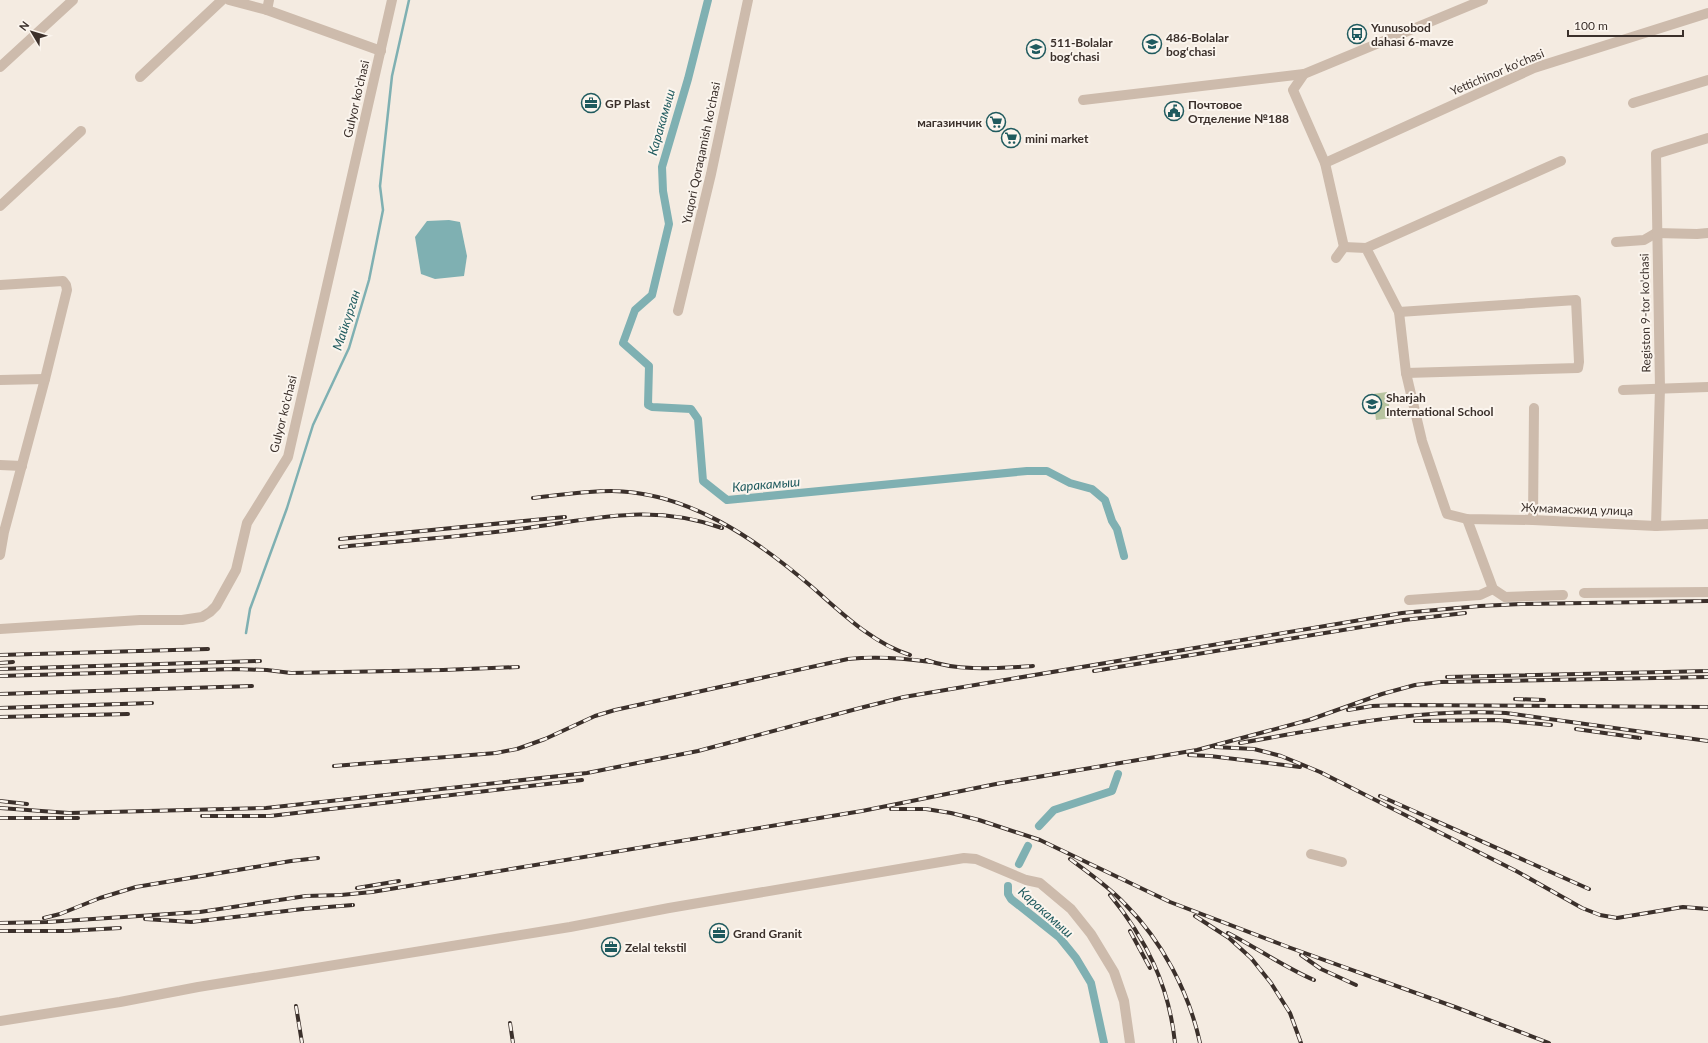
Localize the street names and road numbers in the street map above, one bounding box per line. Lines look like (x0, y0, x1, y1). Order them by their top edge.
street label: Yettichinor ko‘chasi (1448, 45, 1546, 99)
street label: Gulyor ko'chasi (340, 59, 372, 139)
street label: Yuqori Qoraqamish ko'chasi (679, 80, 723, 225)
street label: Registon 9-tor ko'chasi (1636, 253, 1654, 373)
street label: Gulyor ko'chasi (266, 374, 300, 454)
street label: Жумамасжид улица (1521, 500, 1633, 518)

